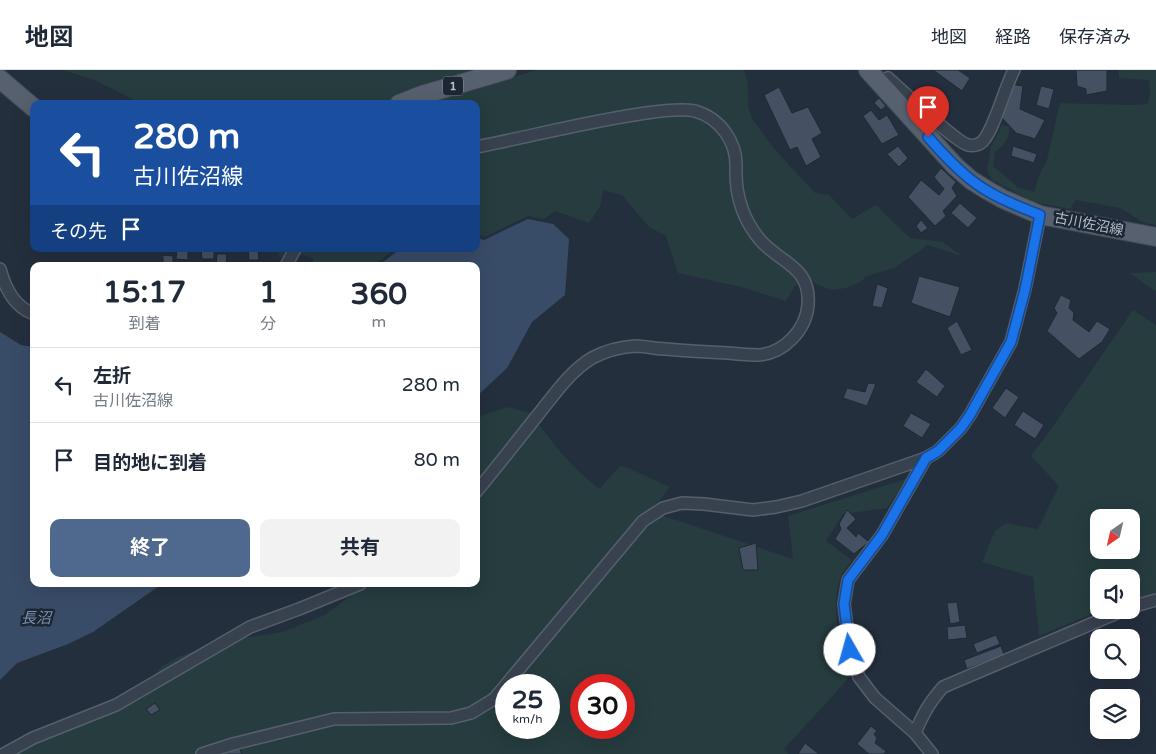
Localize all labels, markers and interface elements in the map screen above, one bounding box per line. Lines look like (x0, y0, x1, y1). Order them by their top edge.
text: 地図 (25, 23, 73, 52)
text: 地図 (931, 26, 967, 48)
text: 経路 (995, 26, 1031, 48)
text: 保存済み (1059, 26, 1131, 48)
road number: 1 (443, 77, 463, 96)
pin (907, 86, 949, 137)
icon: arrive (914, 93, 942, 121)
text: 280 m (133, 116, 240, 158)
icon: left (50, 120, 115, 185)
text: 古川佐沼線 (133, 164, 243, 190)
street label: 古川佐沼線 (1053, 209, 1125, 239)
icon: arrive (117, 215, 145, 243)
text: その先 (50, 221, 107, 243)
text: 15:17 (103, 274, 186, 311)
text: 1 (259, 274, 278, 311)
text: 360 (351, 276, 407, 313)
text: m (372, 312, 386, 332)
text: 到着 (128, 314, 160, 334)
text: 分 (260, 314, 276, 334)
text: 左折 (93, 365, 131, 387)
icon: left (50, 371, 78, 399)
text: 280 m (402, 374, 460, 396)
text: 古川佐沼線 (93, 391, 173, 411)
icon: arrive (50, 446, 78, 474)
text: 80 m (414, 449, 460, 471)
text: 目的地に到着 (93, 452, 207, 474)
north arrow (1090, 509, 1140, 559)
map controls (1090, 509, 1140, 739)
button: 終了 (50, 519, 250, 577)
button: 共有 (260, 519, 460, 577)
button: sound (1090, 569, 1140, 619)
water label: 長沼 (21, 609, 53, 627)
position arrow (823, 623, 875, 675)
button: search (1090, 629, 1140, 679)
speed limit sign: 30 (570, 674, 635, 739)
text: 25 (512, 685, 543, 715)
button: layers (1090, 689, 1140, 739)
text: km/h (512, 712, 543, 726)

